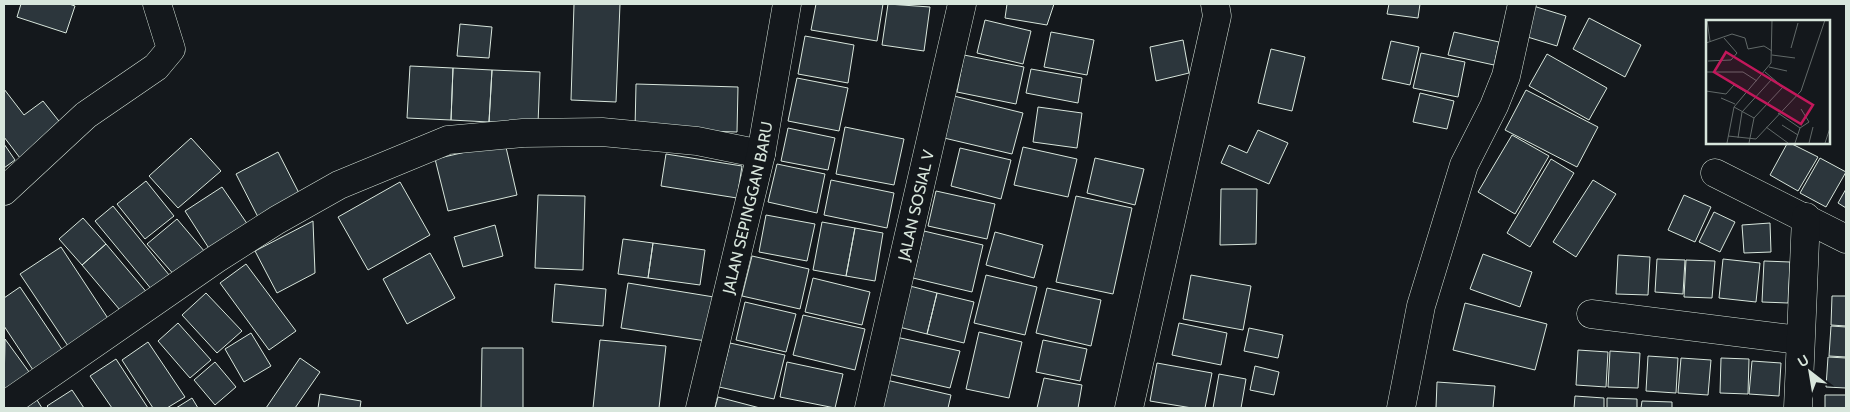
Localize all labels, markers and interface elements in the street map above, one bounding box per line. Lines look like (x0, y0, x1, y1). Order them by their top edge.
inset map (1706, 20, 1830, 144)
street label: JALAN SEPINGGAN BARU (719, 120, 776, 297)
street label: JALAN SOSIAL V (894, 148, 938, 264)
north arrow (1785, 347, 1835, 397)
text: U (1794, 351, 1812, 371)

